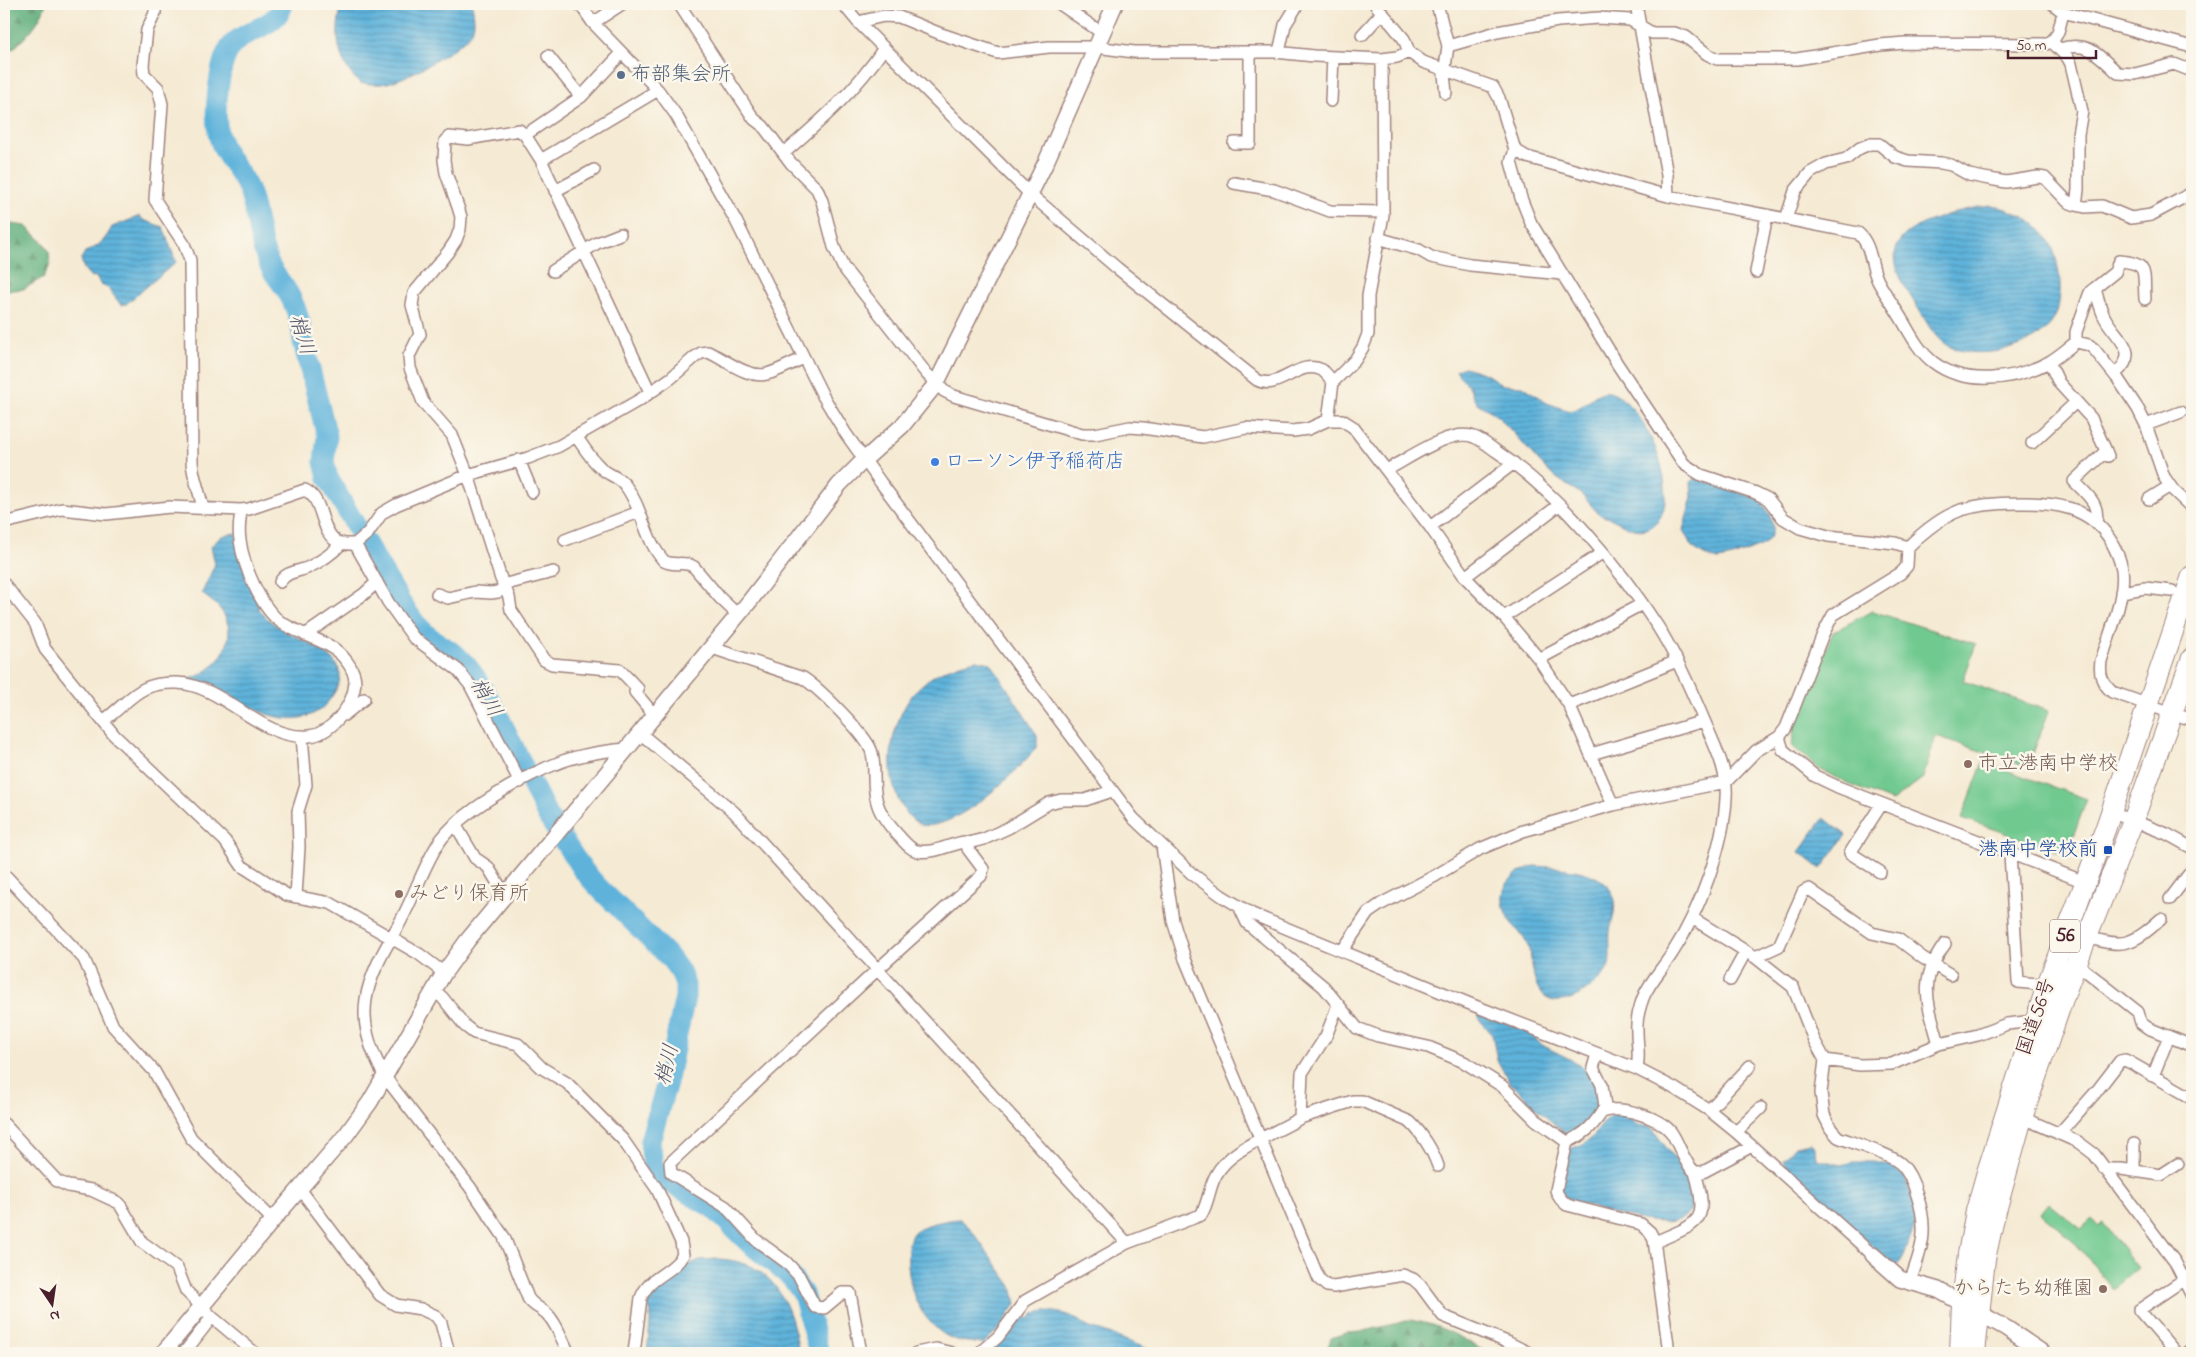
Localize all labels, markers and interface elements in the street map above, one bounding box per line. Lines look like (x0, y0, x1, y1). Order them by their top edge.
scale bar (2008, 28, 2096, 60)
text: 50 m (2016, 35, 2047, 57)
place label: 布部集会所 (631, 61, 731, 90)
marker: 布部集会所 (615, 69, 627, 81)
water label: 梢川 (281, 311, 321, 359)
place label: ローソン伊予稲荷店 (945, 448, 1125, 477)
marker: ローソン伊予稲荷店 (929, 456, 941, 468)
water label: 梢川 (462, 672, 508, 724)
place label: 市立港南中学校 (1978, 750, 2118, 779)
marker: 市立港南中学校 (1962, 758, 1974, 770)
place label: 港南中学校前 (1978, 836, 2098, 865)
marker: 港南中学校前 (2102, 844, 2114, 856)
place label: みどり保育所 (409, 880, 529, 909)
marker: みどり保育所 (393, 888, 405, 900)
road number: 56 (2050, 919, 2080, 952)
street label: 国道56号 (2010, 974, 2064, 1060)
water label: 梢川 (648, 1041, 688, 1089)
place label: からたち幼稚園 (1954, 1275, 2093, 1304)
north arrow (28, 1280, 78, 1330)
marker: からたち幼稚園 (2097, 1283, 2109, 1295)
text: N (48, 1304, 62, 1326)

